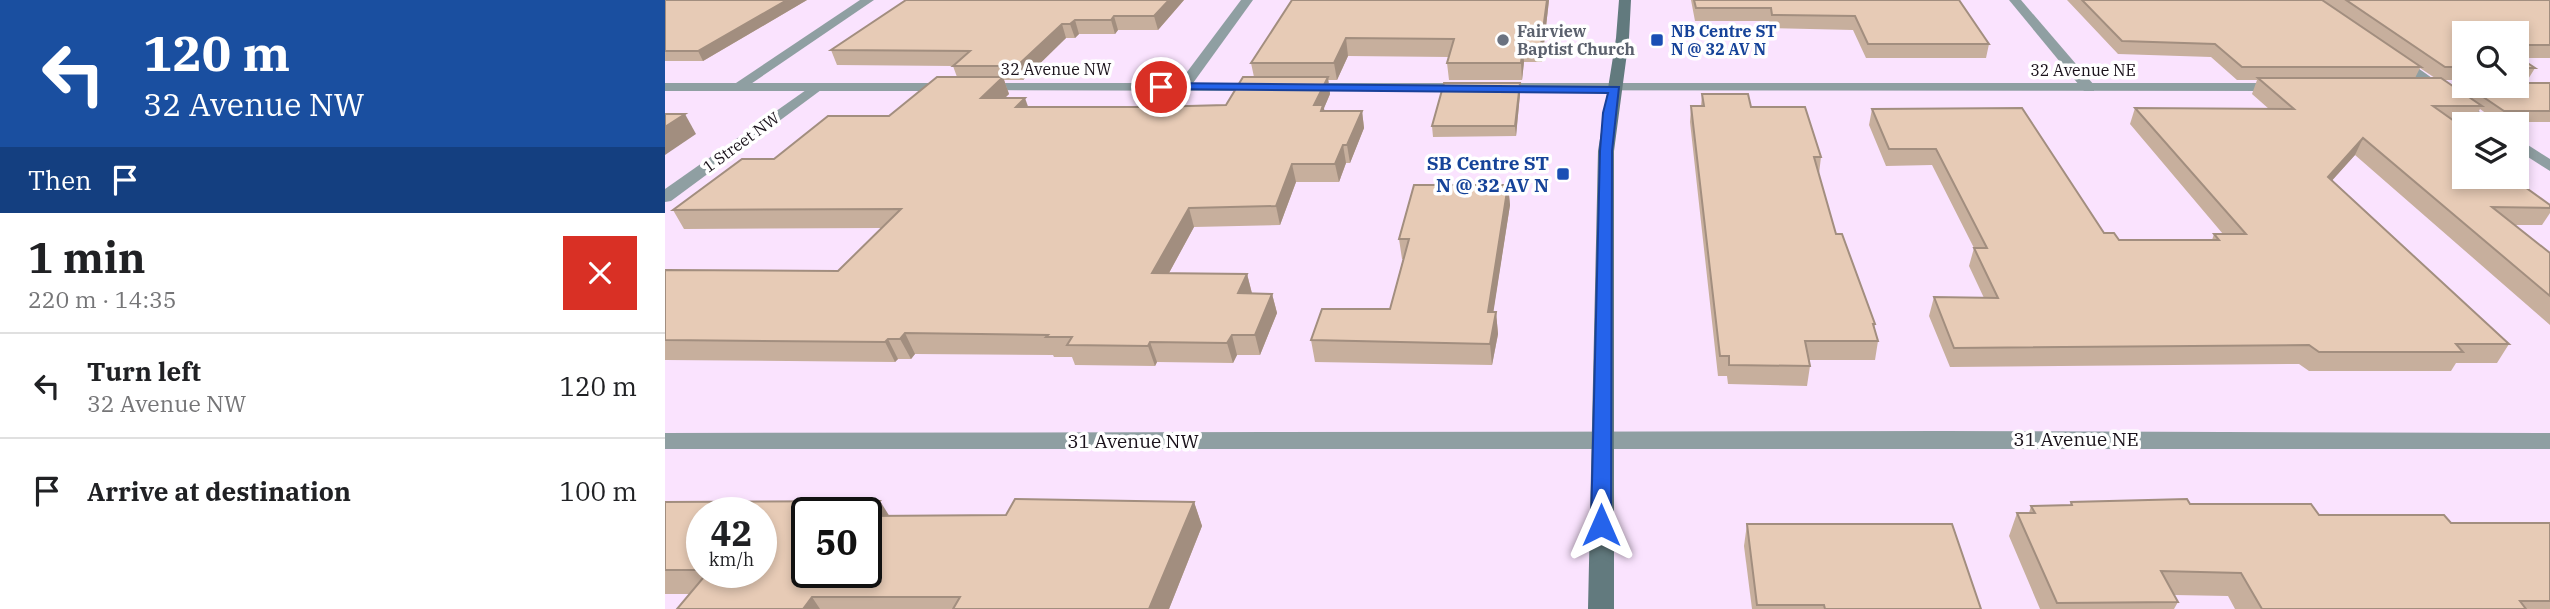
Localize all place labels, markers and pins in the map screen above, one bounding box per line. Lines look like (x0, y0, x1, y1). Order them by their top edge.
place label: Fairview Baptist Church (1517, 21, 1635, 59)
place label: NB Centre ST N @ 32 AV N (1671, 21, 1777, 59)
marker: Fairview Baptist Church (1495, 32, 1511, 48)
marker: NB Centre ST N @ 32 AV N (1649, 32, 1665, 48)
pin (1131, 57, 1191, 117)
place label: SB Centre ST N @ 32 AV N (1427, 151, 1549, 197)
marker: SB Centre ST N @ 32 AV N (1555, 166, 1571, 182)

